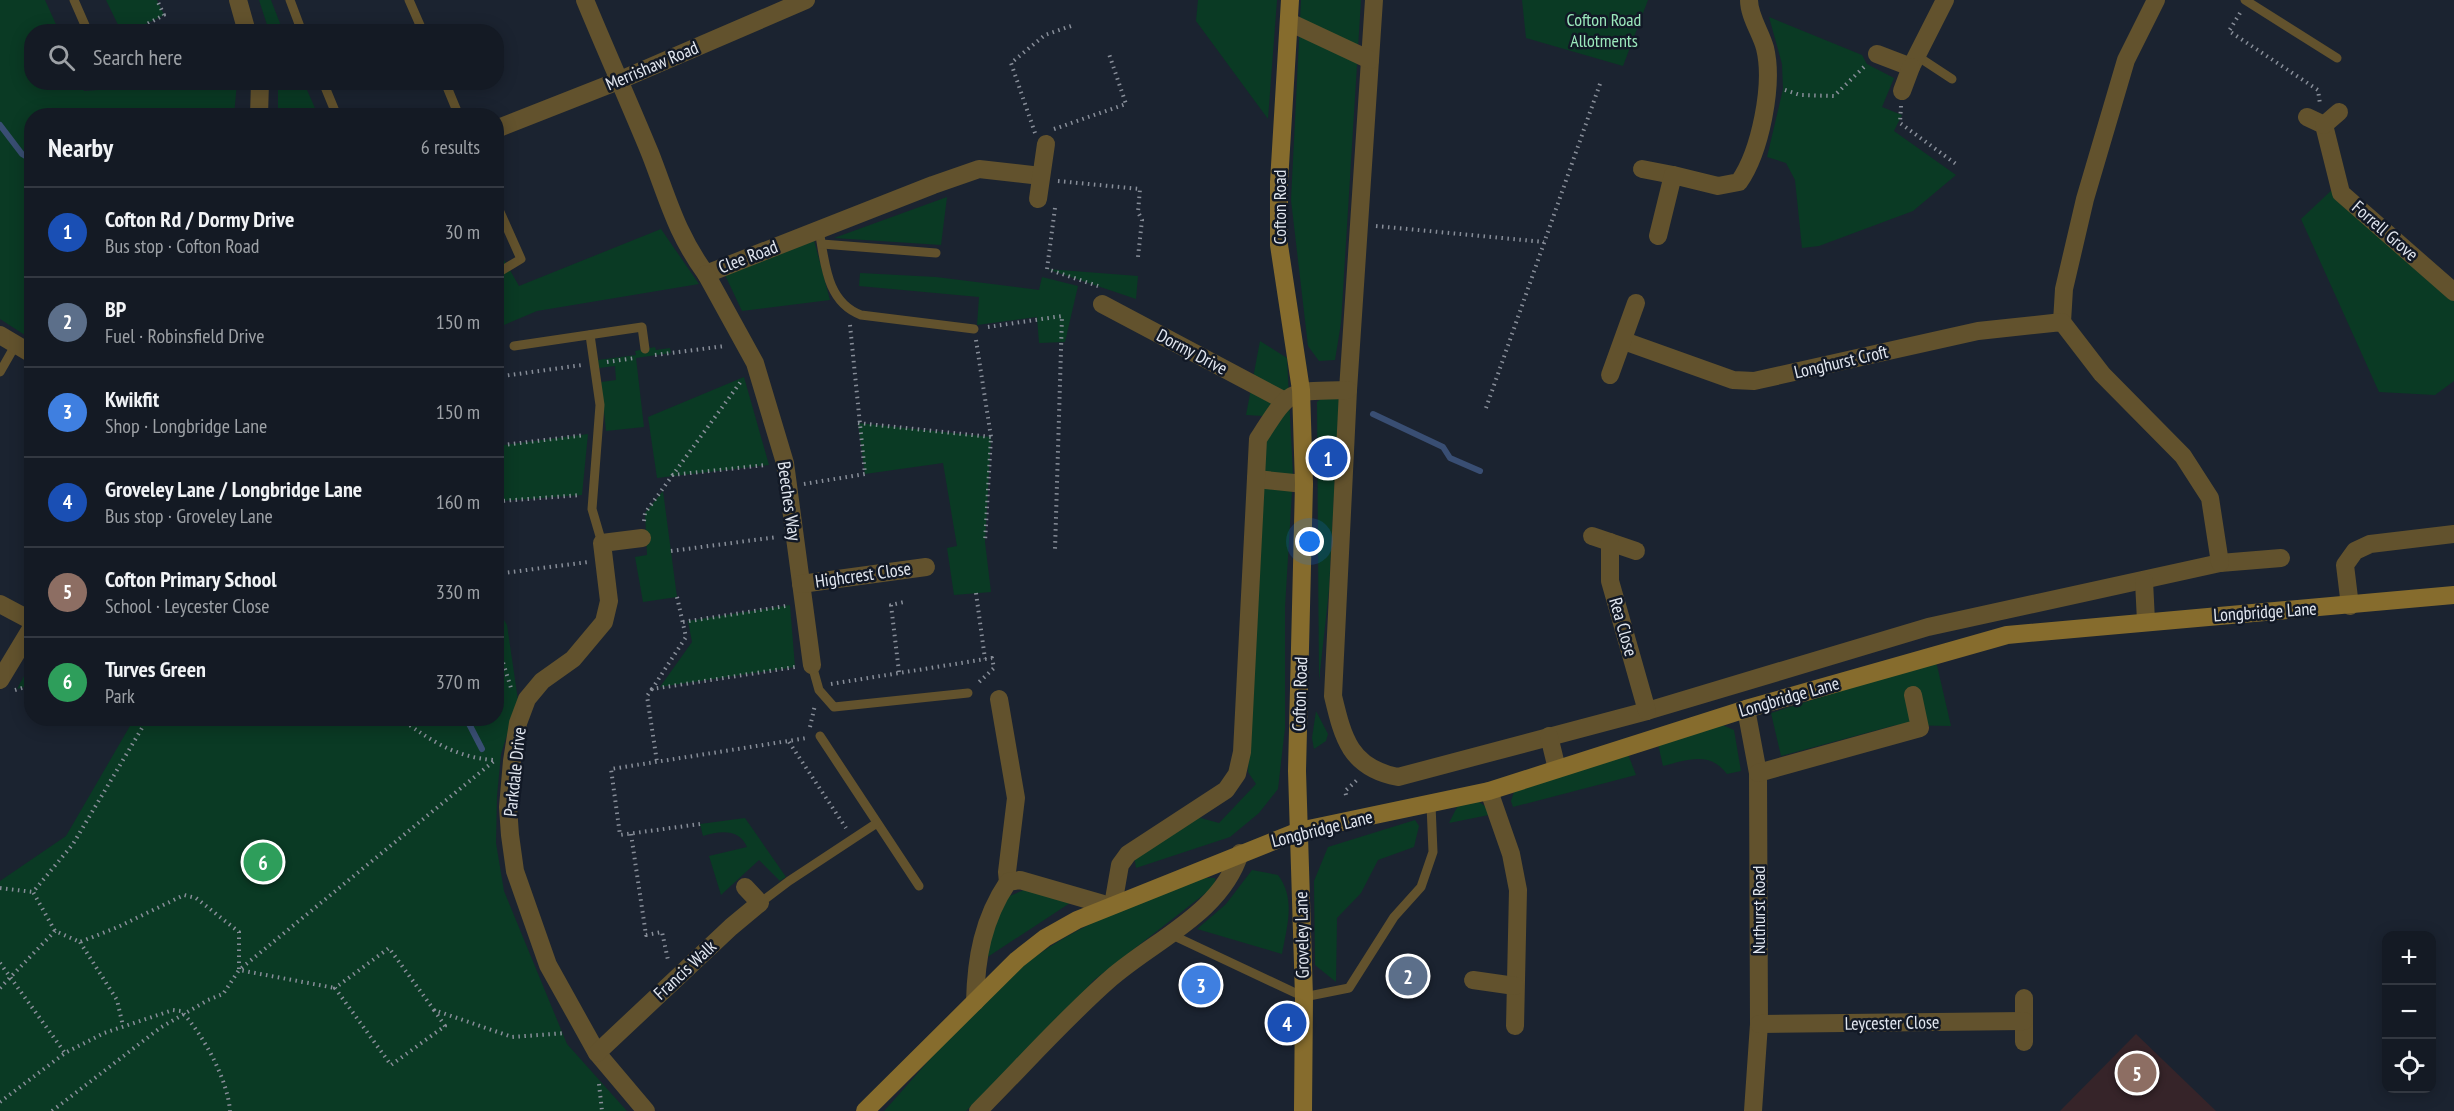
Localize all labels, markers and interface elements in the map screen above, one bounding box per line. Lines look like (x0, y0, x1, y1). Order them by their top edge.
park label: Cofton Road Allotments (1567, 8, 1641, 52)
search box (24, 24, 504, 90)
street label: Merrishaw Road (602, 36, 702, 95)
icon: search (45, 41, 78, 74)
text: Search here (93, 43, 182, 71)
text: Nearby (48, 131, 113, 164)
text: 6 results (421, 134, 480, 160)
street label: Cofton Road (1268, 170, 1291, 244)
street label: Forrell Grove (2347, 196, 2423, 266)
text: Cofton Rd / Dormy Drive (105, 205, 294, 233)
text: 1 (63, 219, 72, 245)
text: 30 m (445, 219, 480, 245)
text: Bus stop · Cofton Road (105, 233, 259, 259)
street label: Clee Road (715, 235, 781, 278)
text: BP (105, 295, 126, 323)
text: 2 (63, 309, 72, 335)
text: 150 m (436, 309, 480, 335)
text: Fuel · Robinsfield Drive (105, 323, 265, 349)
street label: Dormy Drive (1153, 323, 1231, 380)
street label: Longhurst Croft (1792, 340, 1890, 383)
text: Kwikfit (105, 385, 159, 413)
text: 3 (63, 399, 72, 425)
text: 150 m (436, 399, 480, 425)
text: Shop · Longbridge Lane (105, 413, 267, 439)
pin: 1 (1308, 436, 1348, 480)
street label: Beeches Way (773, 460, 806, 542)
text: Groveley Lane / Longbridge Lane (105, 475, 362, 503)
text: 4 (63, 489, 72, 515)
text: 160 m (436, 489, 480, 515)
text: Bus stop · Groveley Lane (105, 503, 273, 529)
your location (1295, 527, 1324, 556)
street label: Highcrest Close (813, 556, 912, 593)
text: Cofton Primary School (105, 565, 277, 593)
text: 5 (63, 579, 72, 605)
text: 330 m (436, 579, 480, 605)
text: School · Leycester Close (105, 593, 270, 619)
street label: Rea Close (1604, 595, 1643, 659)
street label: Longbridge Lane (2213, 596, 2317, 627)
text: Turves Green (105, 655, 206, 683)
street label: Cofton Road (1287, 656, 1312, 732)
text: 6 (63, 669, 72, 695)
text: 370 m (436, 669, 480, 695)
street label: Longbridge Lane (1736, 671, 1842, 722)
text: Park (105, 683, 135, 709)
street label: Parkdale Drive (498, 726, 531, 818)
street label: Longbridge Lane (1269, 805, 1375, 852)
pin: 6 (244, 840, 282, 884)
street label: Nuthurst Road (1747, 866, 1770, 954)
street label: Groveley Lane (1289, 891, 1314, 979)
map controls (2382, 931, 2436, 1093)
button: + (2382, 931, 2436, 985)
street label: Francis Walk (649, 935, 721, 1004)
pin: 2 (1388, 954, 1428, 998)
pin: 3 (1182, 962, 1220, 1008)
button: − (2382, 985, 2436, 1039)
pin: 4 (1268, 1000, 1306, 1046)
street label: Leycester Close (1844, 1010, 1940, 1035)
button: locate (2382, 1039, 2436, 1093)
pin: 5 (2118, 1050, 2156, 1096)

